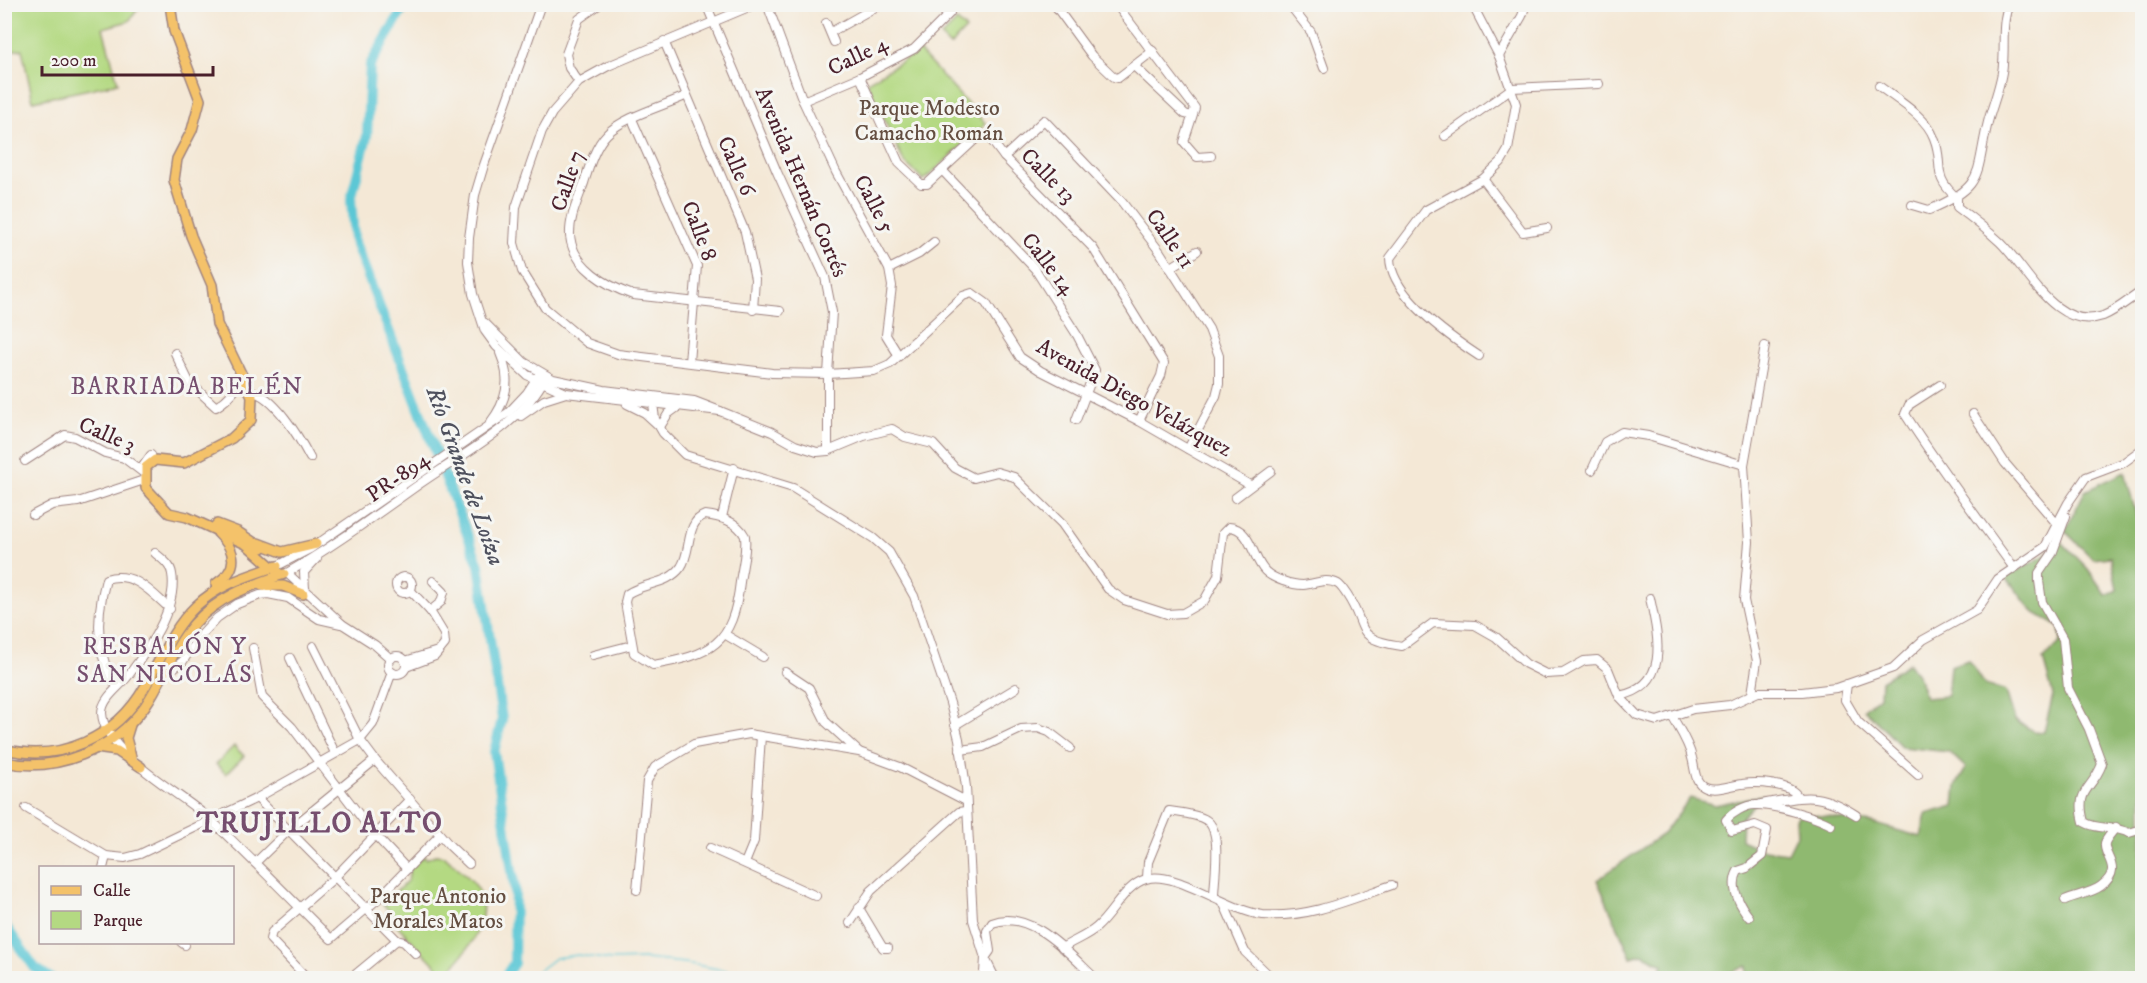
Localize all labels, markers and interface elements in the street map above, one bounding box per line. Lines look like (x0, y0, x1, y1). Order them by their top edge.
street label: Calle 4 (823, 29, 894, 82)
scale bar (42, 39, 213, 77)
text: 200 m (51, 50, 97, 72)
street label: Avenida Hernán Cortés (749, 83, 853, 281)
park label: Parque Modesto Camacho Román (855, 95, 1004, 147)
street label: Calle 6 (711, 132, 762, 201)
street label: Calle 13 (1015, 143, 1081, 209)
street label: Calle 7 (545, 147, 591, 215)
street label: Calle 5 (848, 170, 900, 238)
street label: Calle 8 (675, 197, 723, 265)
street label: Calle 11 (1140, 204, 1200, 274)
street label: Calle 14 (1015, 227, 1082, 302)
street label: Avenida Diego Velázquez (1032, 333, 1237, 463)
district label: BARRIADA BELÉN (71, 372, 303, 402)
water label: Río Grande de Loíza (418, 381, 511, 570)
street label: Calle 3 (74, 411, 140, 459)
street label: PR-894 (361, 445, 436, 508)
district label: RESBALÓN Y SAN NICOLÁS (77, 631, 253, 690)
district label: TRUJILLO ALTO (196, 806, 443, 841)
legend (39, 866, 234, 944)
text: Calle (93, 880, 131, 902)
park label: Parque Antonio Morales Matos (370, 883, 506, 935)
text: Parque (93, 910, 143, 932)

